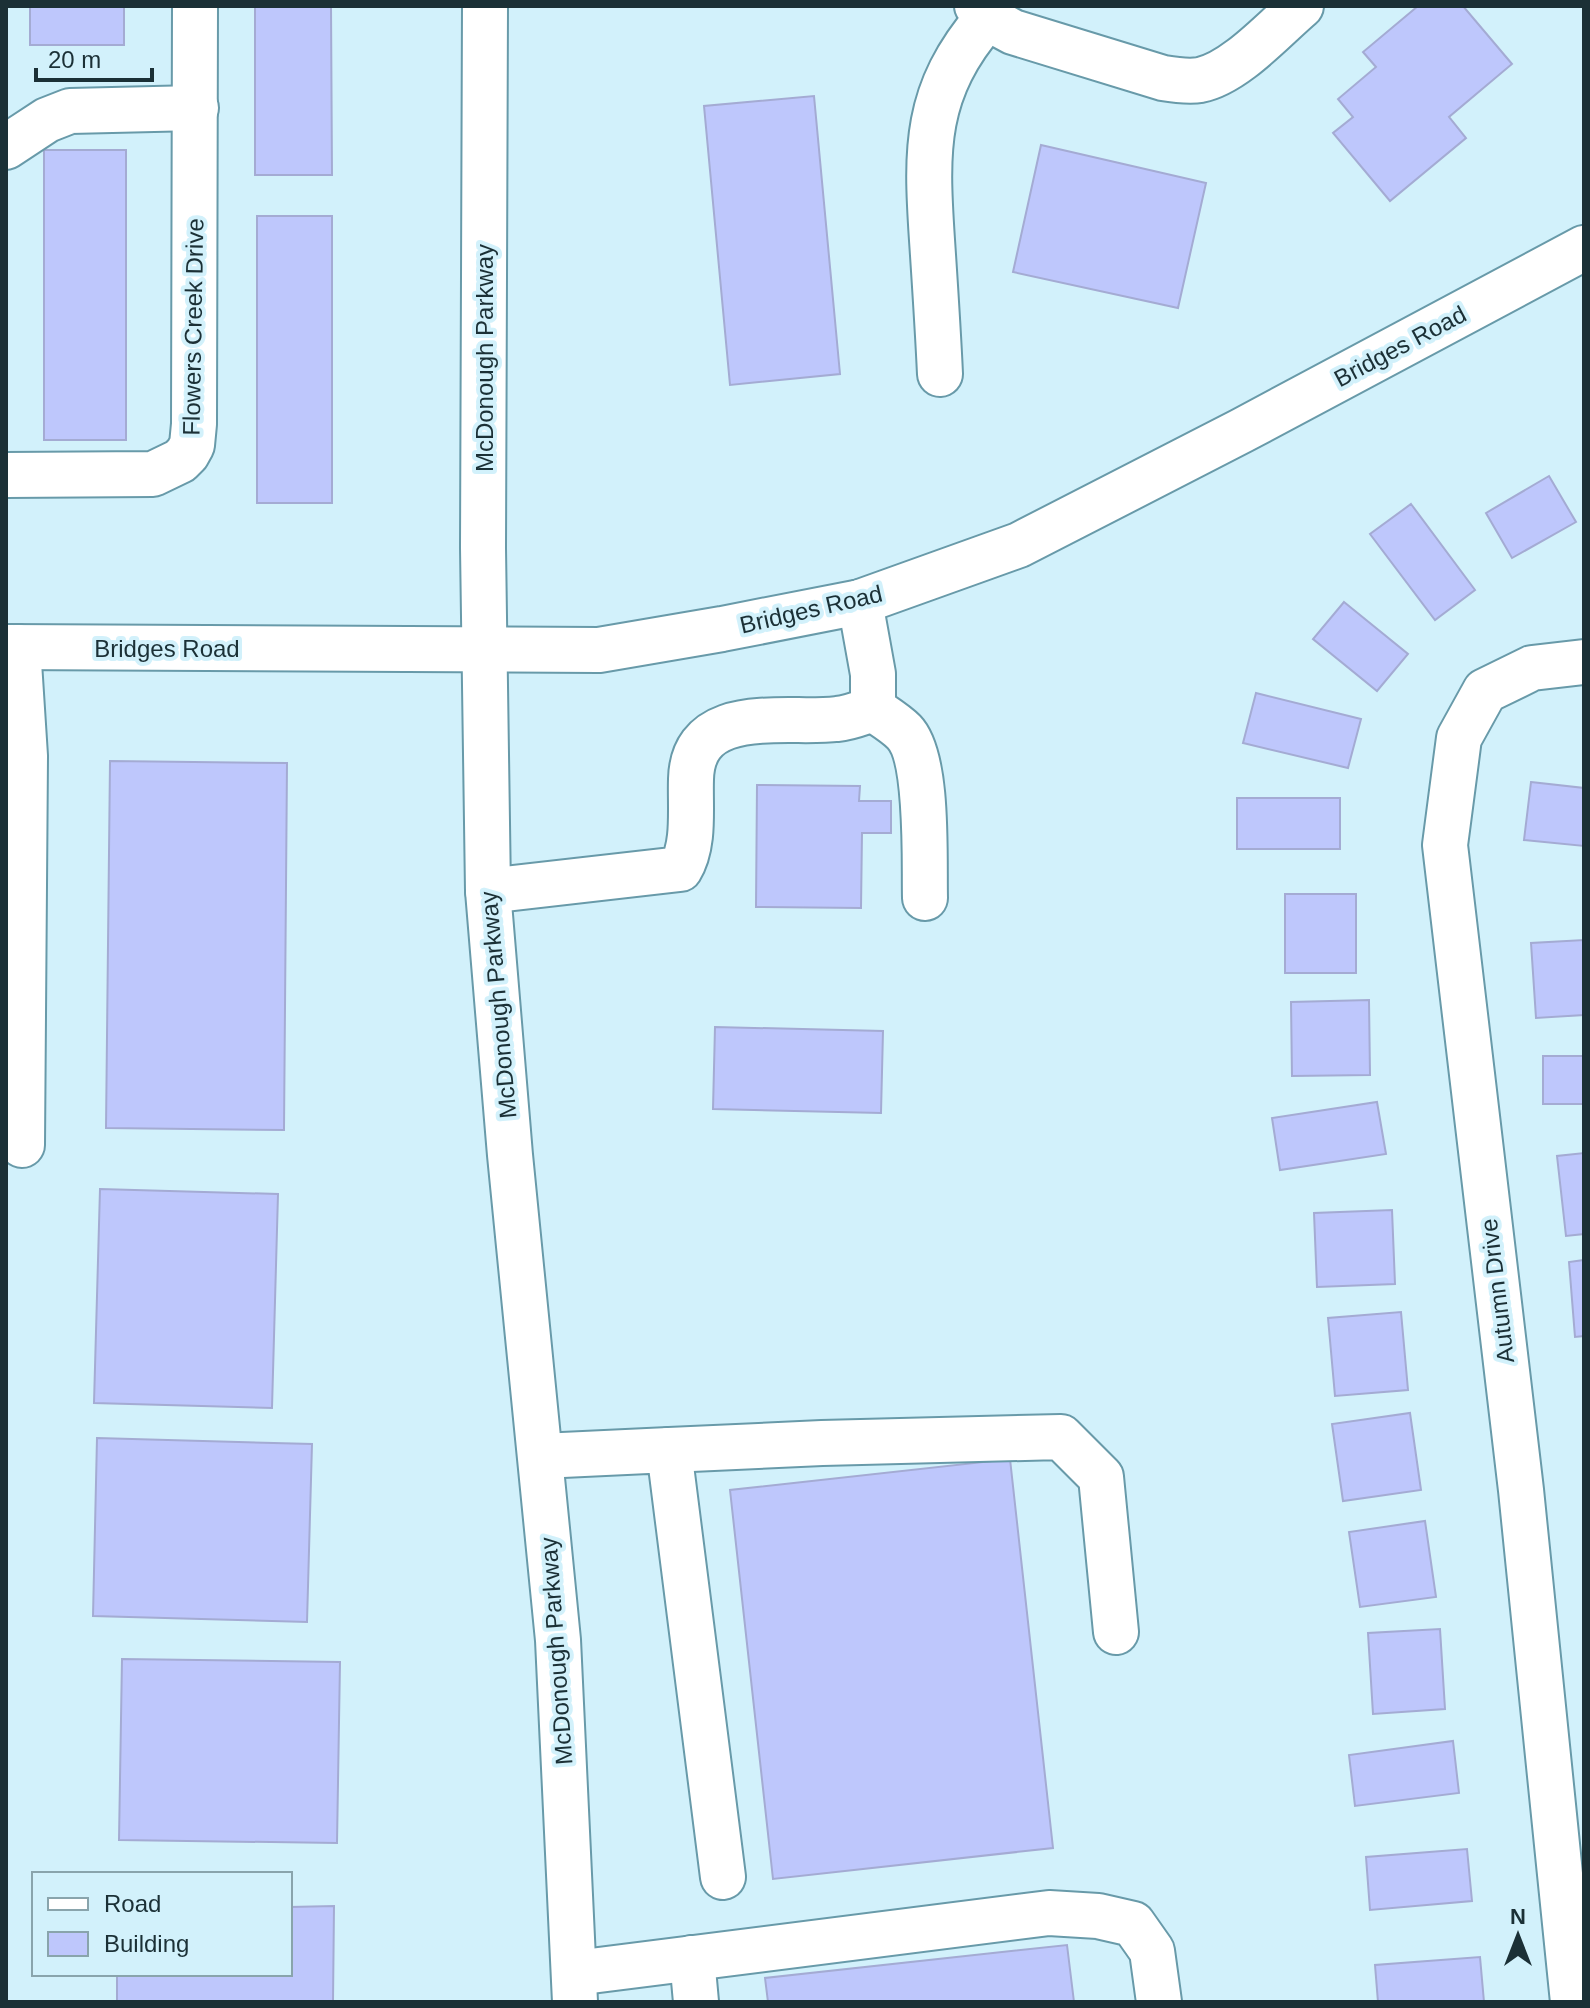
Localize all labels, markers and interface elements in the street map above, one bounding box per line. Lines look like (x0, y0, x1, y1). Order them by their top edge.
scale bar (36, 32, 152, 82)
text: 20 m (48, 46, 101, 73)
street label: Flowers Creek Drive (178, 218, 208, 436)
street label: McDonough Parkway (471, 244, 498, 472)
street label: Bridges Road (1329, 300, 1471, 392)
street label: Bridges Road (737, 579, 885, 639)
street label: Bridges Road (94, 635, 240, 662)
street label: McDonough Parkway (475, 890, 521, 1120)
street label: Autumn Drive (1475, 1217, 1519, 1365)
street label: McDonough Parkway (535, 1536, 577, 1766)
legend (32, 1872, 292, 1976)
text: Road (104, 1890, 161, 1917)
north arrow (1478, 1896, 1558, 1976)
text: N (1510, 1904, 1526, 1929)
text: Building (104, 1930, 189, 1957)

